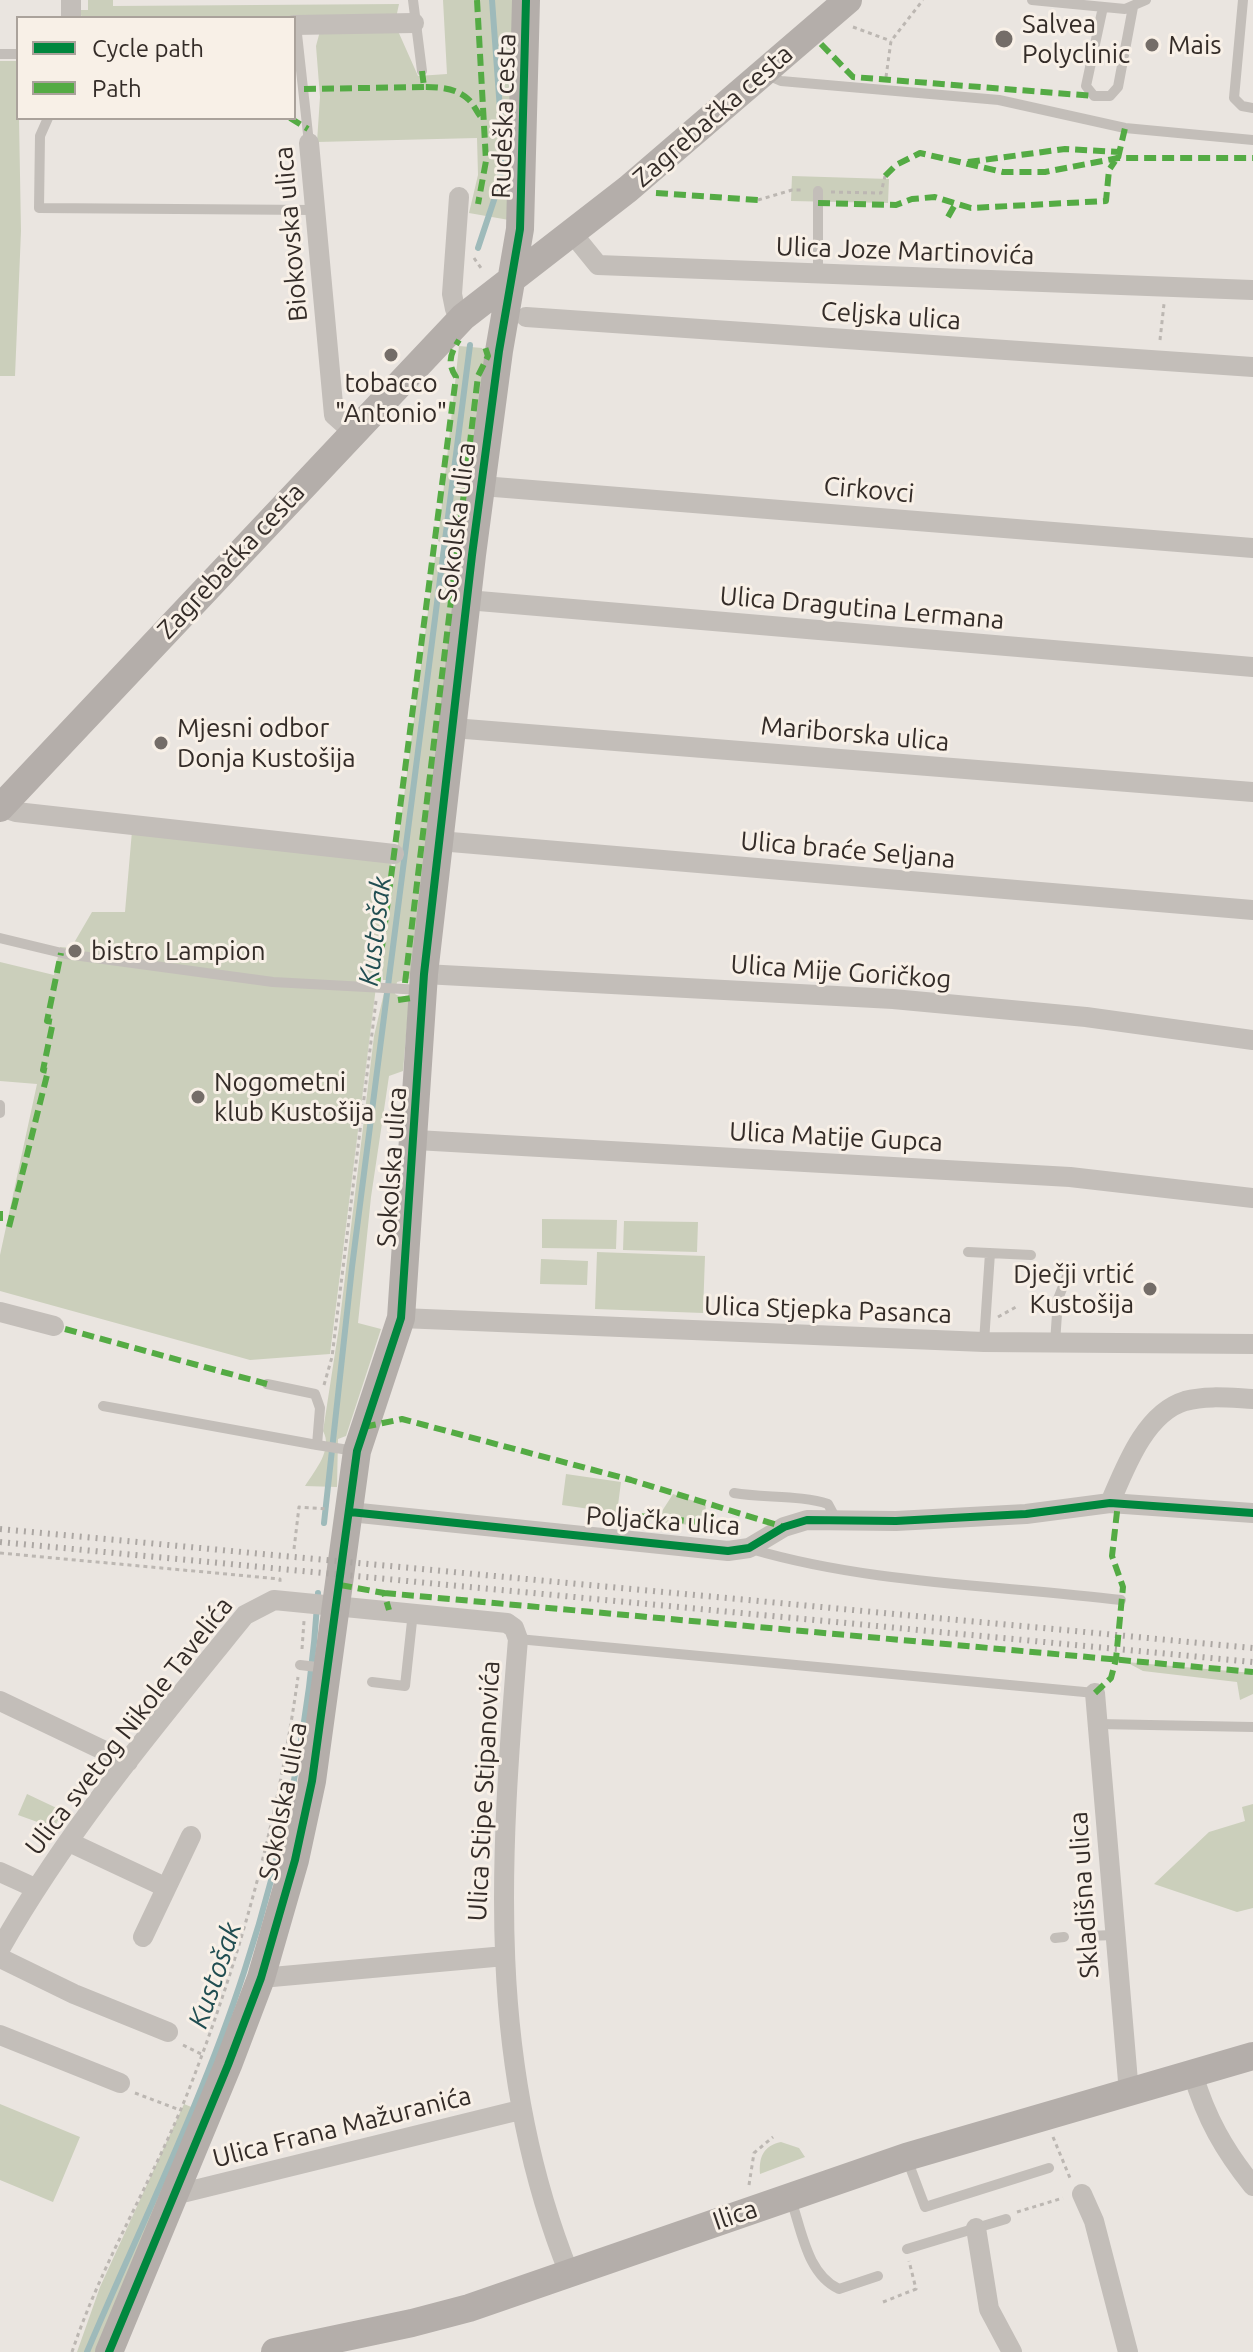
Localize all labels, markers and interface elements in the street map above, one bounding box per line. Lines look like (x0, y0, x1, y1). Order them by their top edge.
place label: Salvea Polyclinic (1022, 8, 1130, 70)
legend (16, 16, 296, 120)
marker: Salvea Polyclinic (993, 28, 1015, 50)
place label: Mais (1168, 29, 1222, 61)
street label: Rudeška cesta (486, 33, 522, 199)
text: Cycle path (92, 35, 204, 62)
marker: Mais (1143, 36, 1161, 54)
street label: Zagrebačka cesta (627, 38, 799, 194)
text: Path (92, 75, 142, 102)
street label: Biokovska ulica (268, 145, 314, 323)
street label: Ulica Joze Martinovića (775, 231, 1035, 271)
street label: Celjska ulica (820, 296, 962, 336)
marker: tobacco "Antonio" (382, 346, 400, 364)
place label: tobacco "Antonio" (335, 367, 447, 428)
street label: Sokolska ulica (432, 440, 482, 604)
street label: Cirkovci (822, 470, 916, 510)
street label: Zagrebačka cesta (151, 477, 311, 645)
street label: Ulica Dragutina Lermana (718, 580, 1006, 636)
street label: Mariborska ulica (759, 710, 951, 758)
place label: Mjesni odbor Donja Kustošija (177, 712, 356, 774)
marker: Mjesni odbor Donja Kustošija (152, 734, 170, 752)
street label: Ulica braće Seljana (739, 825, 957, 875)
water label: Kustošak (352, 874, 398, 988)
place label: bistro Lampion (91, 935, 266, 967)
marker: bistro Lampion (66, 942, 84, 960)
street label: Ulica Mije Goričkog (730, 949, 952, 995)
place label: Nogometni klub Kustošija (214, 1066, 374, 1128)
street label: Sokolska ulica (371, 1086, 413, 1248)
marker: Nogometni klub Kustošija (189, 1088, 207, 1106)
street label: Ulica Matije Gupca (728, 1116, 944, 1158)
place label: Dječji vrtić Kustošija (1013, 1258, 1134, 1320)
marker: Dječji vrtić Kustošija (1141, 1280, 1159, 1298)
street label: Ulica Stjepka Pasanca (704, 1290, 952, 1330)
street label: Poljačka ulica (585, 1500, 741, 1542)
street label: Ulica svetog Nikole Tavelića (19, 1591, 239, 1861)
street label: Ulica Stipe Stipanovića (462, 1660, 506, 1922)
street label: Sokolska ulica (252, 1719, 314, 1883)
street label: Skladišna ulica (1063, 1810, 1105, 1980)
water label: Kustošak (181, 1917, 249, 2033)
street label: Ulica Frana Mažuranića (210, 2080, 474, 2174)
street label: Ilica (709, 2193, 761, 2237)

